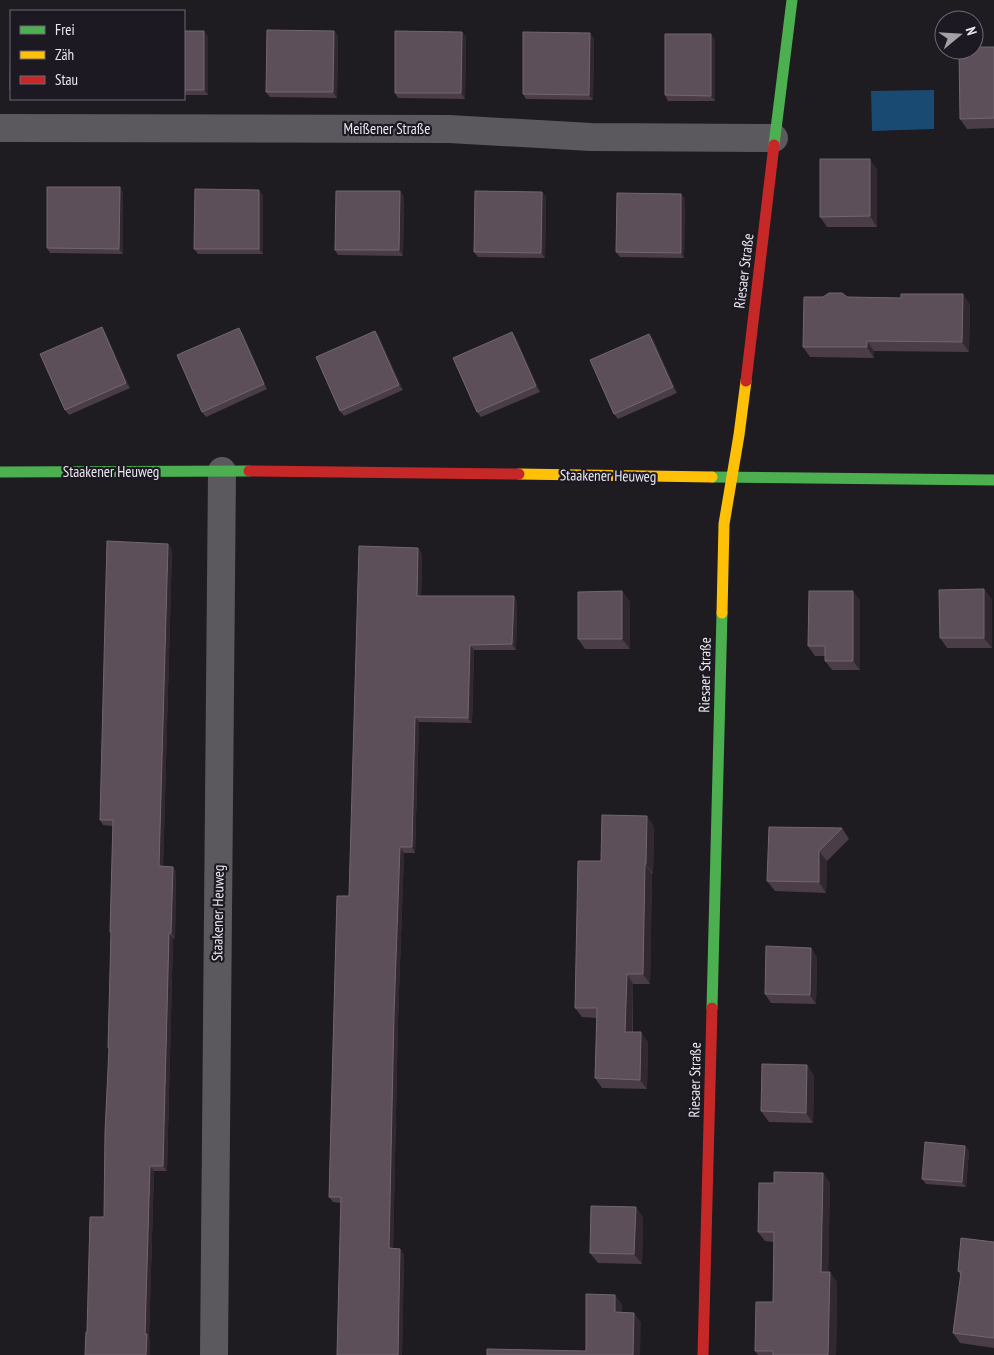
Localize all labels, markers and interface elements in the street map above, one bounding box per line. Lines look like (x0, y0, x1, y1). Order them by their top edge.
legend (10, 10, 185, 100)
north arrow (934, 10, 984, 60)
text: Frei (55, 20, 75, 39)
text: N (962, 25, 981, 37)
text: Zäh (55, 45, 74, 64)
text: Stau (55, 70, 78, 89)
street label: Meißener Straße (344, 119, 430, 138)
street label: Riesaer Straße (729, 232, 758, 310)
street label: Staakener Heuweg (63, 462, 159, 481)
street label: Staakener Heuweg (560, 465, 656, 486)
street label: Riesaer Straße (694, 637, 715, 713)
street label: Staakener Heuweg (207, 865, 228, 961)
street label: Riesaer Straße (684, 1042, 705, 1118)

